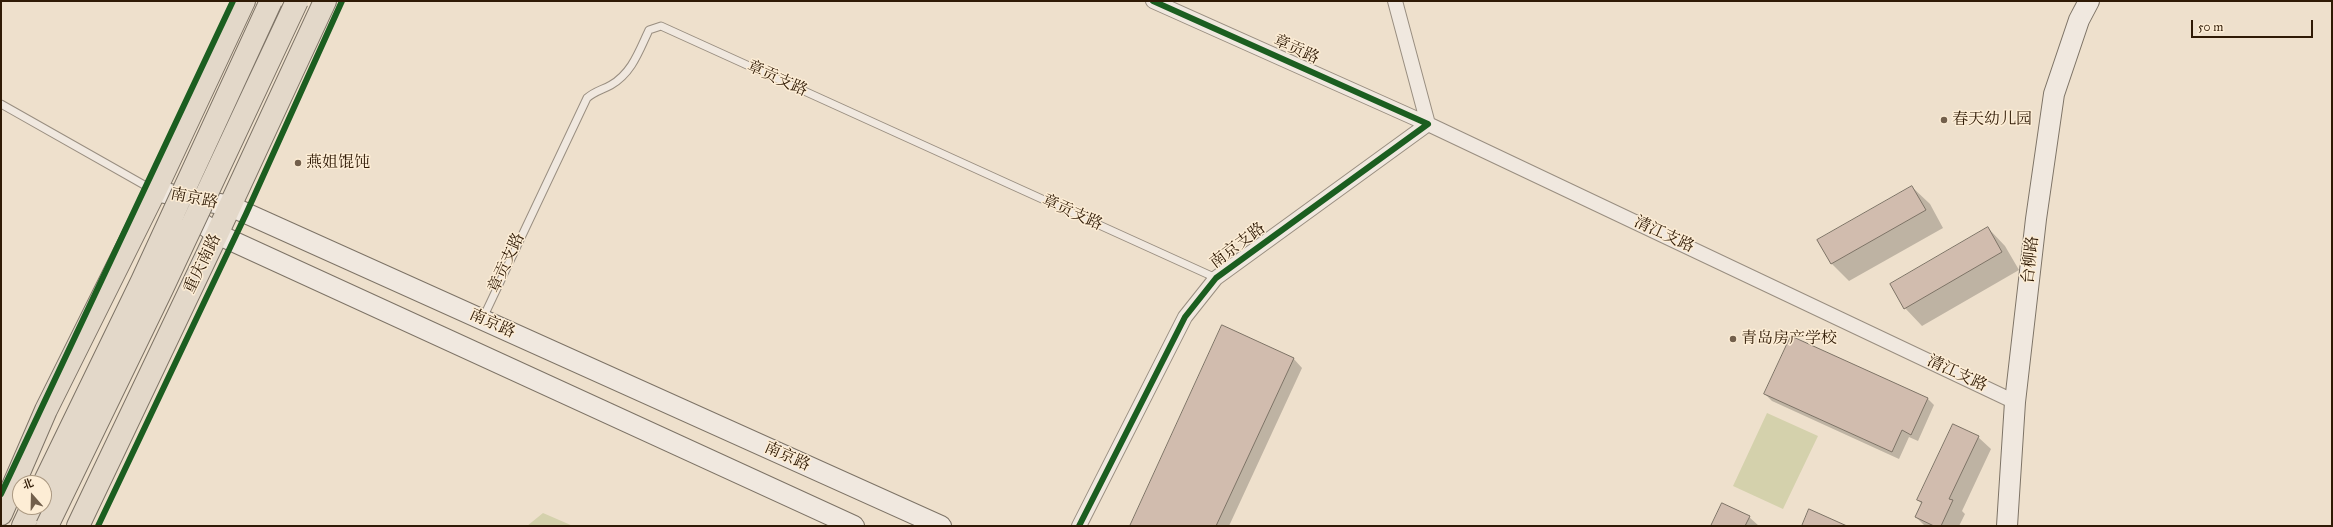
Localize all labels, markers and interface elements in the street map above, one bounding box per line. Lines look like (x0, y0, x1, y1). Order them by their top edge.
scale bar (2193, 12, 2315, 38)
text: 50 m (2198, 20, 2223, 34)
street label: 章贡路 (1270, 31, 1322, 69)
street label: 章贡支路 (744, 57, 810, 101)
place label: 春天幼儿园 (1952, 110, 2032, 130)
marker: 春天幼儿园 (1939, 115, 1949, 125)
place label: 燕姐馄饨 (306, 153, 370, 173)
marker: 燕姐馄饨 (293, 158, 303, 168)
street label: 南京路 (169, 185, 219, 213)
street label: 章贡支路 (1039, 191, 1105, 235)
street label: 清江支路 (1631, 213, 1697, 257)
street label: 南京支路 (1207, 219, 1269, 273)
street label: 章贡支路 (485, 230, 529, 296)
street label: 重庆南路 (180, 231, 226, 297)
street label: 台柳路 (2019, 235, 2043, 285)
street label: 南京路 (466, 305, 518, 343)
place label: 青岛房产学校 (1741, 329, 1837, 349)
marker: 青岛房产学校 (1728, 334, 1738, 344)
street label: 清江支路 (1924, 352, 1990, 396)
street label: 南京路 (761, 438, 813, 476)
north arrow (12, 475, 52, 515)
text: 北 (21, 476, 35, 492)

